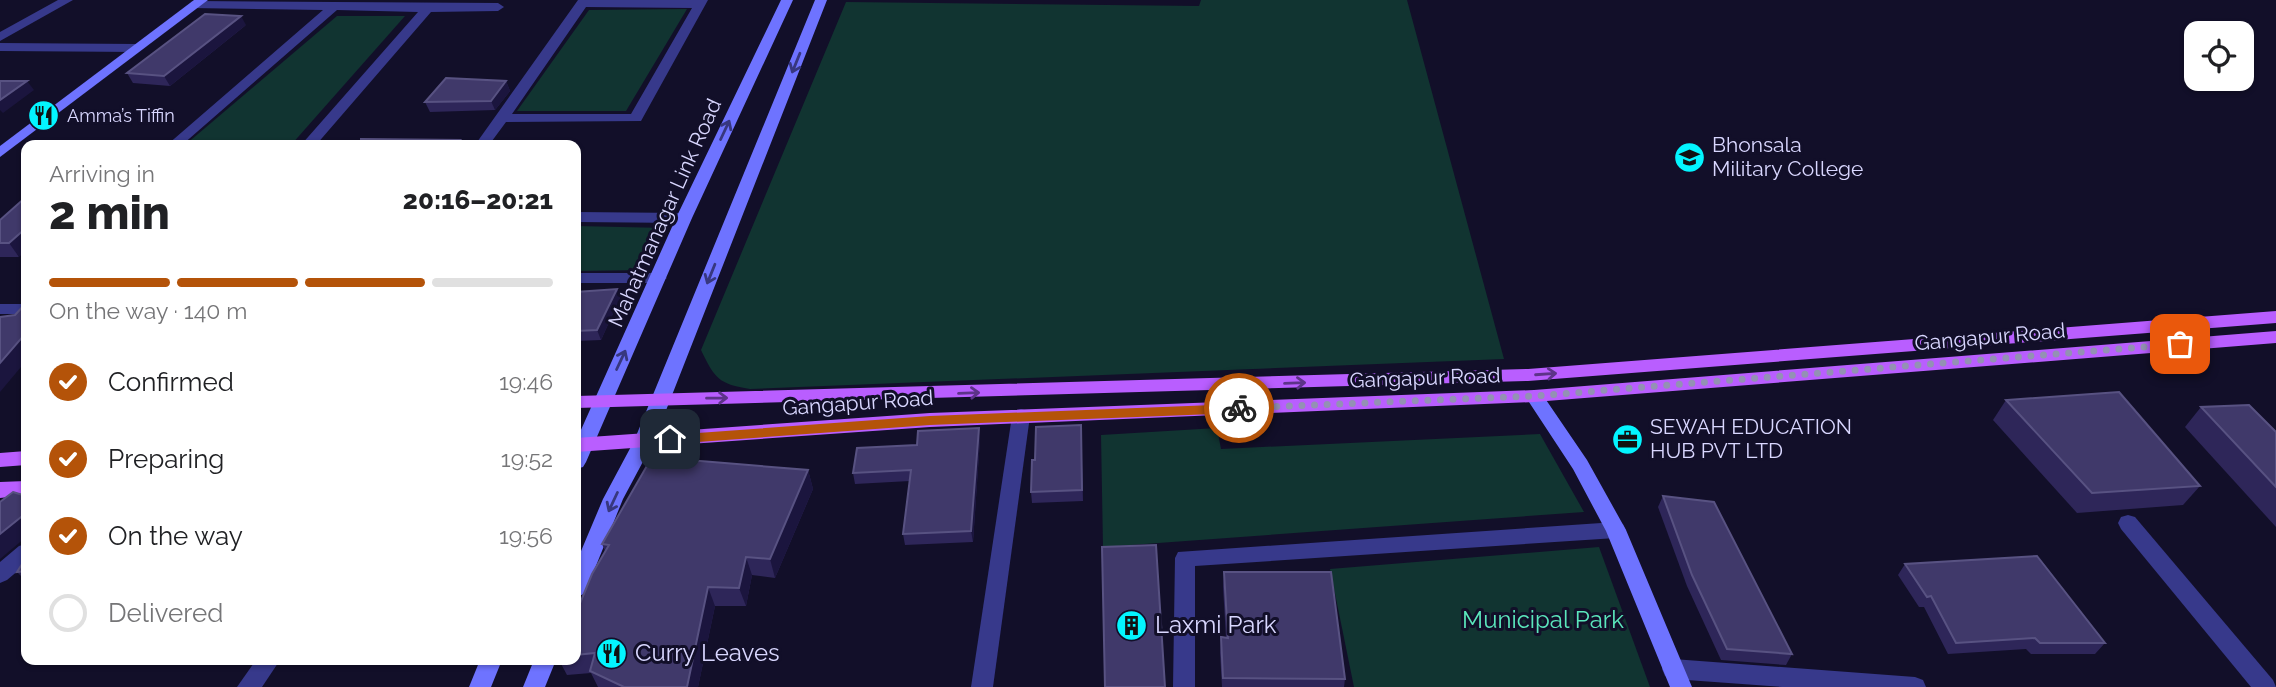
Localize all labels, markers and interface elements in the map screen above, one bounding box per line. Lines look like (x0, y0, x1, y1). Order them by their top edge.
map controls (2184, 21, 2254, 91)
button: locate (2184, 21, 2254, 91)
one-way arrow (788, 52, 801, 74)
street label: Mahatmanagar Link Road (603, 95, 726, 331)
restaurant icon: Amma’s Tiffin (27, 99, 61, 133)
place label: Amma’s Tiffin (67, 105, 175, 126)
one-way arrow (719, 120, 732, 141)
place label: Bhonsala Military College (1712, 132, 1863, 181)
school or university icon: Bhonsala Military College (1672, 140, 1706, 174)
text: Arriving in (49, 160, 155, 187)
text: 20:16–20:21 (403, 185, 553, 215)
text: 2 min (49, 186, 170, 240)
one-way arrow (704, 263, 717, 285)
text: On the way · 140 m (49, 297, 247, 324)
pin (2150, 314, 2210, 374)
street label: Gangapur Road (1914, 317, 2066, 356)
icon: bag (2161, 325, 2199, 363)
one-way arrow (615, 350, 629, 371)
street label: Gangapur Road (1349, 362, 1501, 393)
icon: check (49, 363, 87, 401)
text: Confirmed (108, 367, 234, 397)
one-way arrow (1535, 367, 1557, 380)
text: 19:46 (499, 368, 553, 395)
courier (1204, 373, 1274, 443)
one-way arrow (1283, 376, 1306, 389)
street label: Gangapur Road (782, 385, 934, 420)
one-way arrow (958, 386, 981, 399)
icon: bike (1220, 389, 1258, 427)
one-way arrow (706, 392, 729, 405)
pin (640, 409, 700, 469)
place label: SEWAH EDUCATION HUB PVT LTD (1650, 414, 1852, 463)
icon: home (651, 420, 689, 458)
office icon: SEWAH EDUCATION HUB PVT LTD (1610, 422, 1644, 456)
icon: check (49, 440, 87, 478)
text: Preparing (108, 444, 224, 474)
text: 19:52 (501, 445, 553, 472)
one-way arrow (605, 491, 619, 512)
icon: check (49, 517, 87, 555)
text: On the way (108, 521, 243, 551)
text: 19:56 (499, 522, 553, 549)
text: Delivered (108, 598, 223, 628)
park label: Municipal Park (1462, 605, 1624, 634)
building icon: Laxmi Park (1115, 608, 1149, 642)
place label: Laxmi Park (1155, 610, 1277, 639)
restaurant icon: Curry Leaves (595, 636, 629, 670)
place label: Curry Leaves (635, 638, 780, 667)

